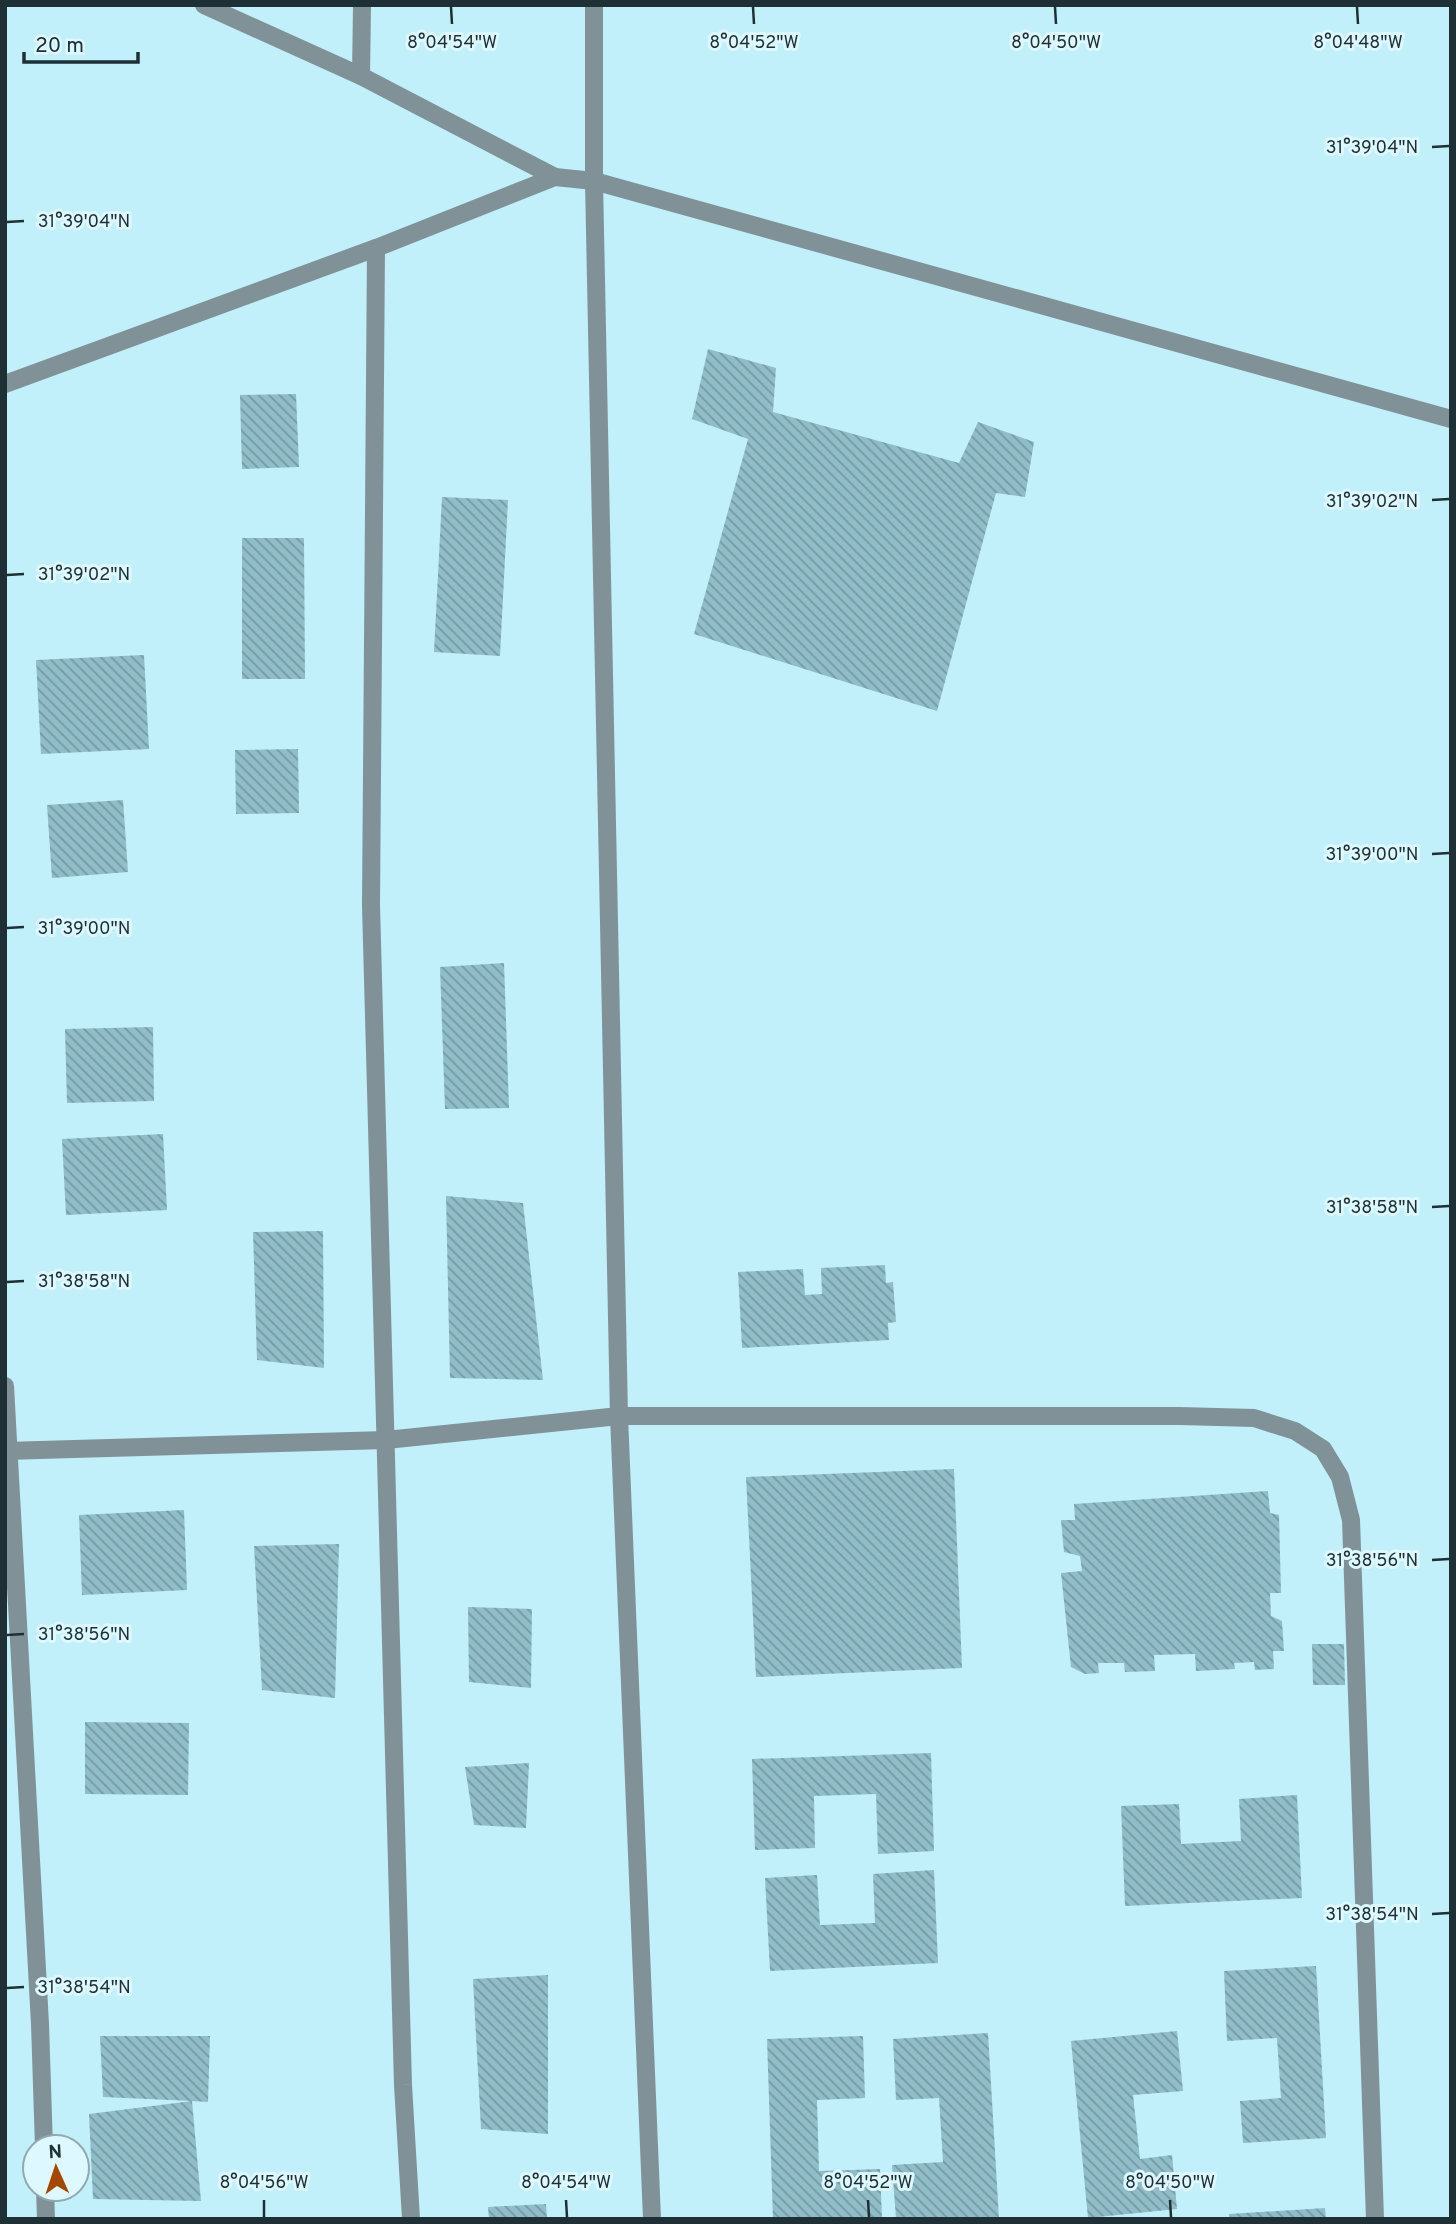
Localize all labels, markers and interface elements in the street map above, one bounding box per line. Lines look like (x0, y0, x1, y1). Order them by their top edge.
scale bar (24, 21, 138, 65)
text: 8°04'54"W (407, 32, 497, 55)
text: 8°04'52"W (709, 32, 799, 55)
text: 8°04'50"W (1011, 32, 1101, 55)
text: 8°04'48"W (1313, 32, 1403, 55)
text: 20 m (35, 33, 84, 60)
text: 31°39'04"N (1326, 137, 1418, 160)
text: 31°39'04"N (38, 211, 130, 234)
text: 31°39'02"N (1326, 491, 1418, 514)
text: 31°39'02"N (38, 564, 130, 587)
text: 31°39'00"N (1326, 844, 1418, 867)
text: 31°39'00"N (38, 918, 130, 941)
text: 31°38'58"N (1326, 1197, 1418, 1220)
text: 31°38'58"N (38, 1271, 130, 1294)
text: 31°38'56"N (1326, 1550, 1418, 1573)
text: 31°38'56"N (38, 1624, 130, 1647)
text: 31°38'54"N (1325, 1904, 1419, 1927)
text: 31°38'54"N (37, 1977, 131, 2000)
north arrow (21, 2133, 91, 2203)
text: N (48, 2141, 63, 2165)
text: 8°04'56"W (219, 2172, 309, 2195)
text: 8°04'54"W (521, 2172, 611, 2195)
text: 8°04'52"W (823, 2172, 913, 2195)
text: 8°04'50"W (1125, 2172, 1215, 2195)

